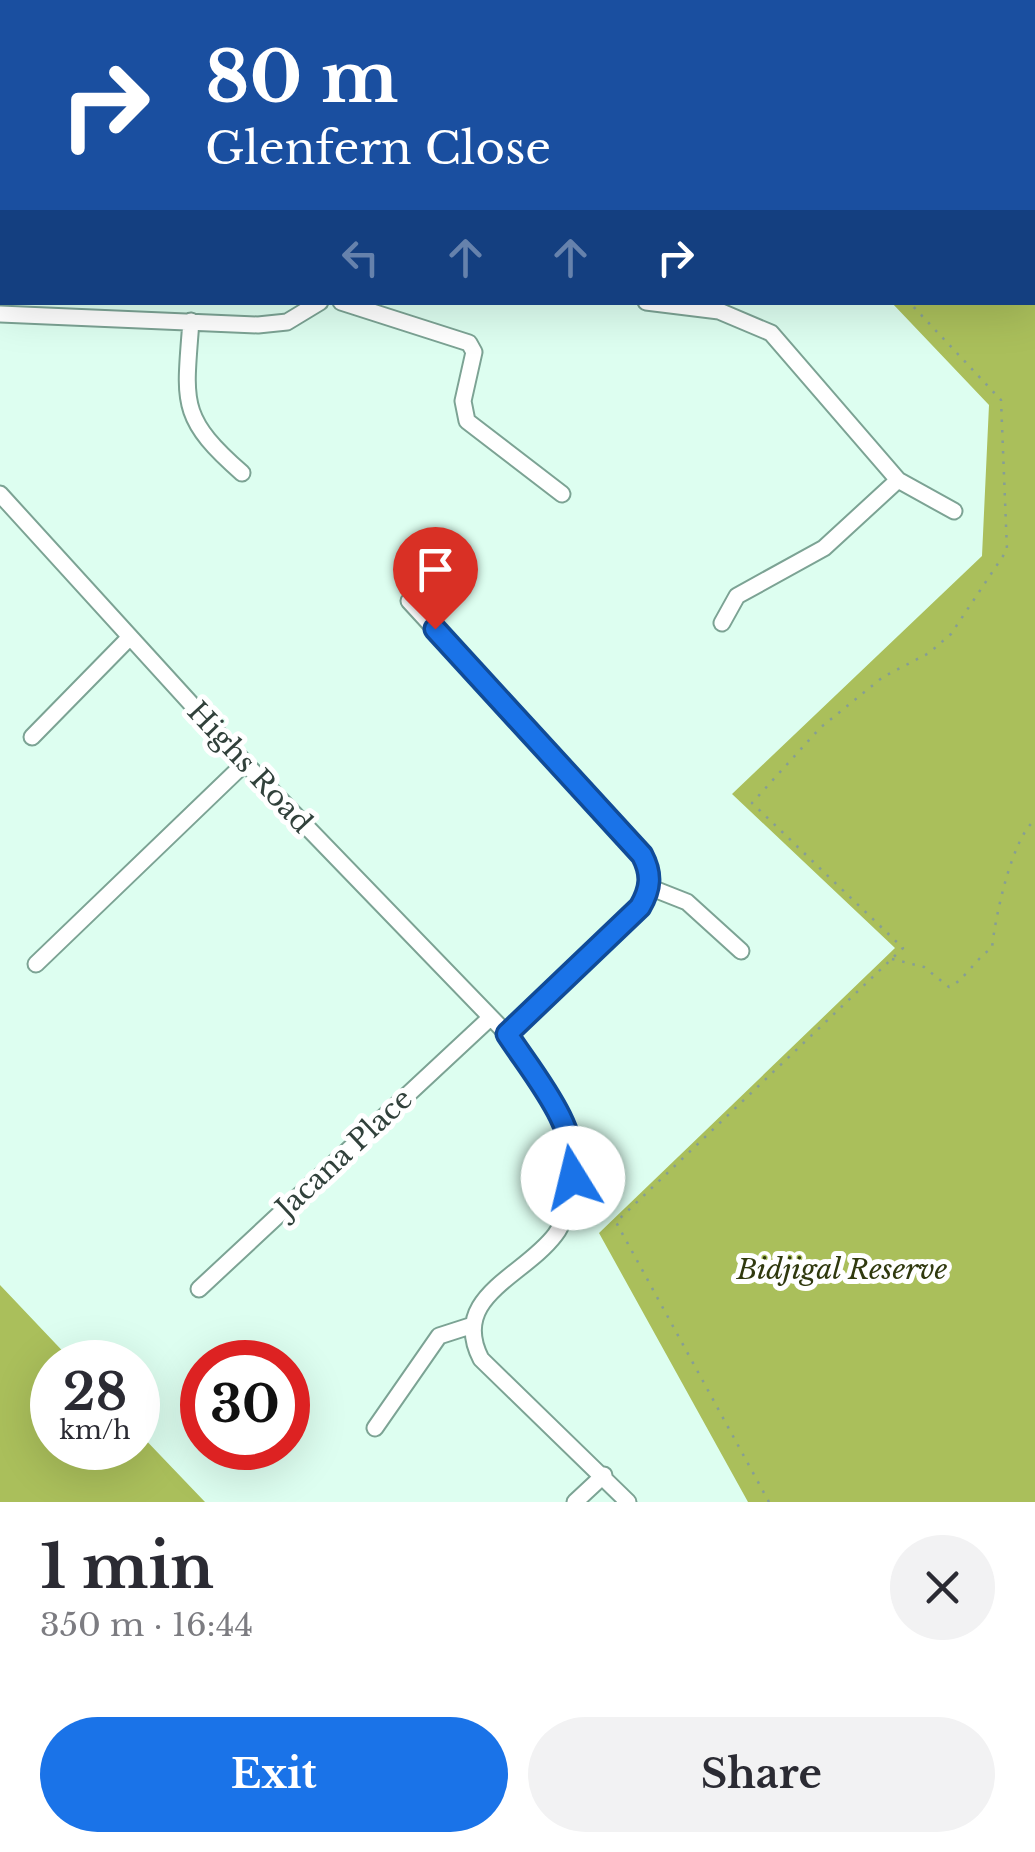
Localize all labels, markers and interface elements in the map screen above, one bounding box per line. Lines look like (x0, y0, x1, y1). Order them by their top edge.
text: 80 m (205, 34, 398, 121)
icon: right (40, 40, 170, 170)
text: Glenfern Close (205, 120, 551, 176)
icon: left (333, 230, 388, 285)
icon: ahead (438, 230, 493, 285)
icon: ahead (543, 230, 598, 285)
icon: right (648, 230, 703, 285)
pin (393, 527, 478, 630)
icon: arrive (408, 542, 463, 597)
street label: Highs Road (180, 694, 319, 840)
street label: Jacana Place (266, 1081, 420, 1228)
position arrow (521, 1126, 625, 1230)
park label: Bidjigal Reserve (736, 1252, 948, 1287)
speed limit sign: 30 (180, 1340, 310, 1470)
text: 28 (63, 1361, 127, 1424)
text: km/h (60, 1415, 130, 1446)
text: 1 min (40, 1530, 214, 1604)
button: close (890, 1535, 995, 1640)
text: 350 m · 16:44 (40, 1605, 253, 1645)
button: Exit (40, 1717, 508, 1832)
button: Share (528, 1717, 995, 1832)

